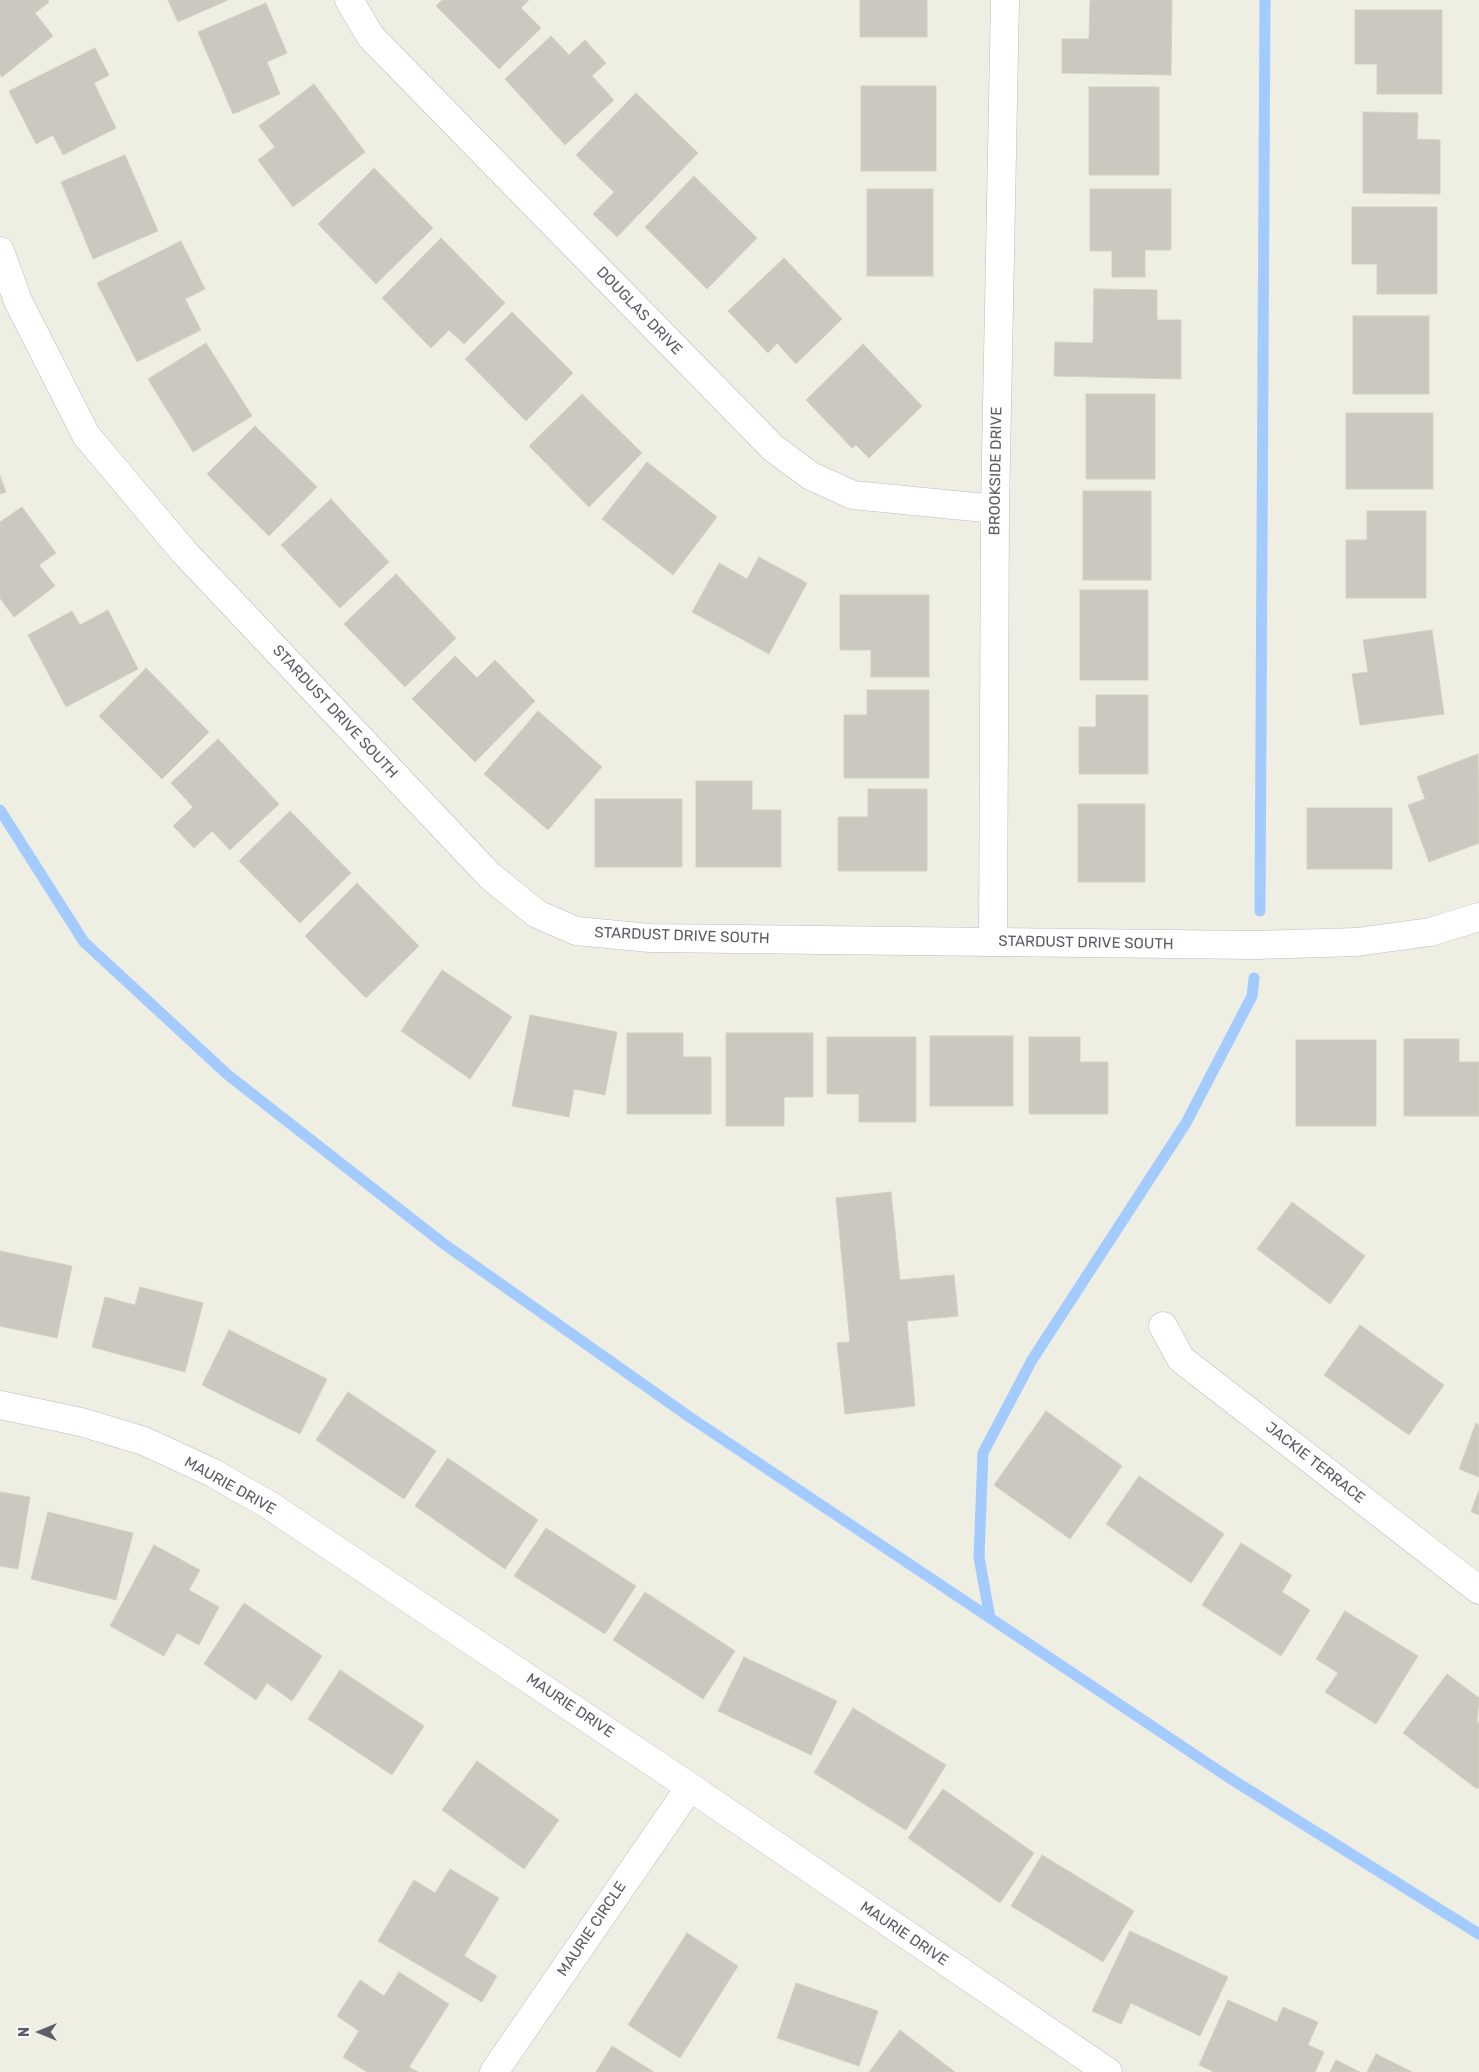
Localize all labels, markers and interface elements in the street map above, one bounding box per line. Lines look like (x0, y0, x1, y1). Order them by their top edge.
street label: DOUGLAS DRIVE (592, 263, 686, 359)
street label: BROOKSIDE DRIVE (986, 407, 1006, 535)
street label: STARDUST DRIVE SOUTH (269, 642, 401, 782)
street label: STARDUST DRIVE SOUTH (594, 924, 770, 948)
street label: STARDUST DRIVE SOUTH (998, 932, 1174, 954)
street label: JACKIE TERRACE (1262, 1419, 1368, 1507)
street label: MAURIE DRIVE (181, 1453, 279, 1519)
street label: MAURIE DRIVE (523, 1670, 617, 1742)
street label: MAURIE CIRCLE (554, 1878, 630, 1980)
street label: MAURIE DRIVE (857, 1898, 951, 1970)
north arrow (15, 2007, 65, 2057)
text: N (16, 2027, 33, 2037)

